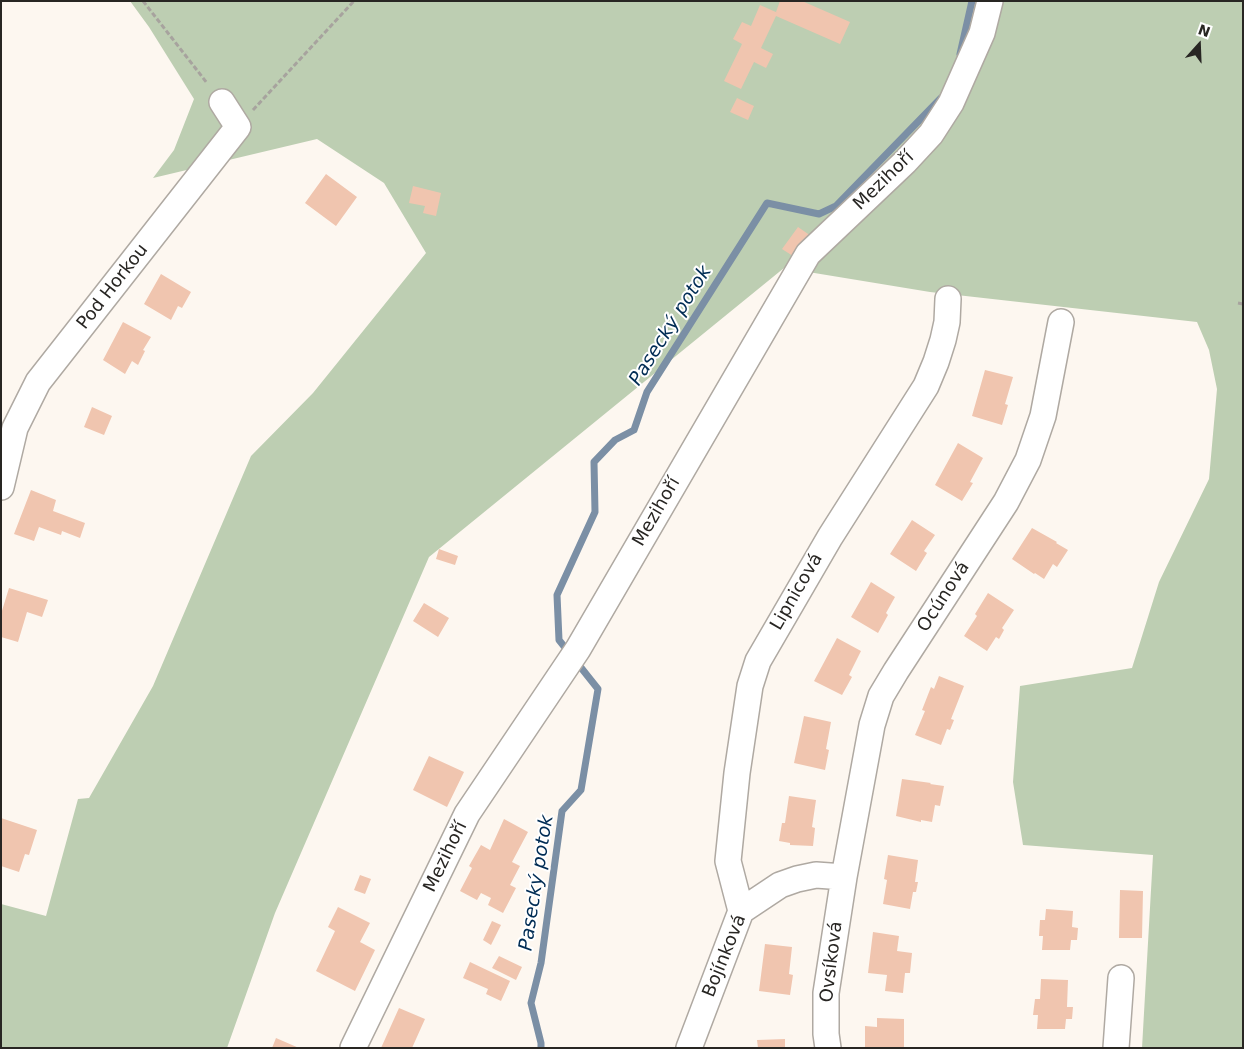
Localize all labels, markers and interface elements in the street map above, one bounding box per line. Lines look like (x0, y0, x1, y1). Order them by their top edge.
north arrow (1174, 20, 1224, 70)
text: N (1196, 21, 1212, 40)
street label: Mezihoří (849, 147, 919, 215)
street label: Pod Horkou (73, 240, 153, 334)
water label: Pasecký potok (625, 262, 717, 390)
street label: Mezihoří (629, 474, 685, 550)
street label: Lipnicová (766, 550, 828, 634)
street label: Ocúnová (913, 558, 975, 636)
water label: Pasecký potok (515, 813, 559, 953)
street label: Mezihoří (420, 818, 472, 896)
street label: Bojínková (699, 912, 751, 1000)
street label: Ovsíková (816, 920, 848, 1004)

